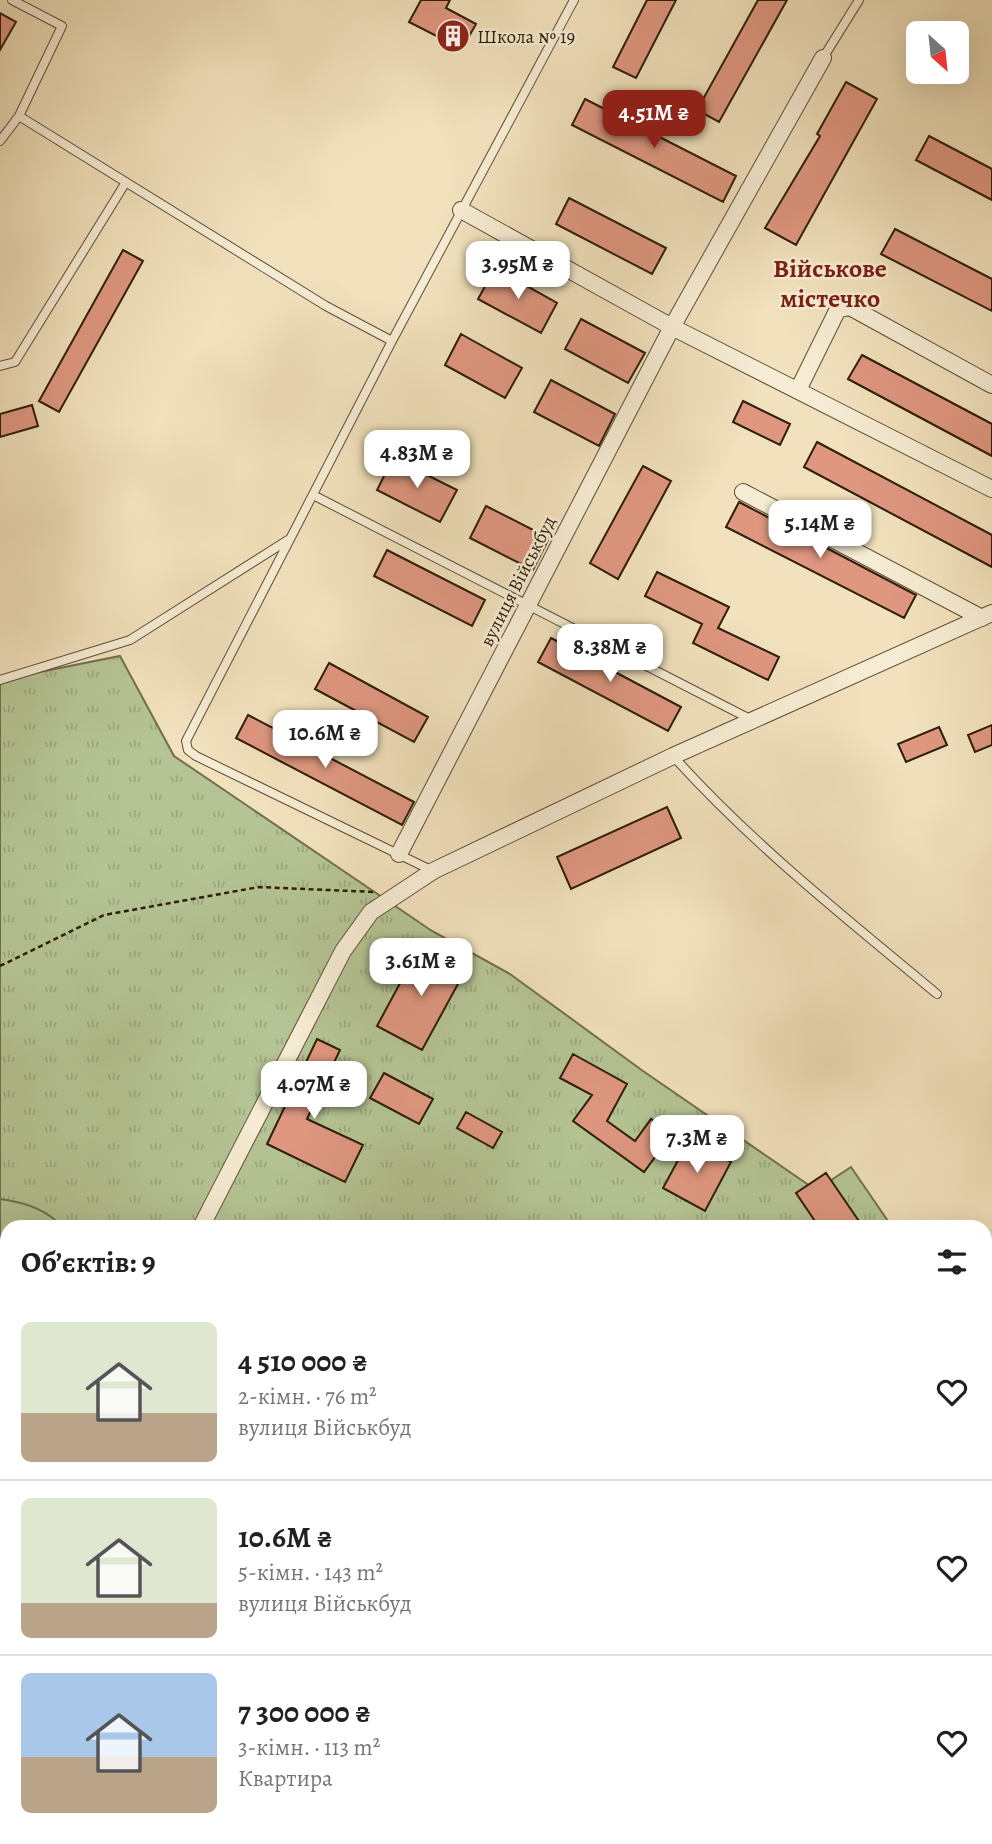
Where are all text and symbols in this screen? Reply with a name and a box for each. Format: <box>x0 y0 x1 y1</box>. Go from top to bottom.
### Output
building icon: Школа № 19 <box>434 17 472 55</box>
north arrow <box>906 21 970 84</box>
map controls <box>906 21 969 84</box>
place label: Школа № 19 <box>477 24 575 50</box>
pin: 4.51M ₴ <box>589 90 719 150</box>
text: 4.51M ₴ <box>619 97 689 128</box>
pin: 3.95M ₴ <box>453 242 583 301</box>
text: 3.95M ₴ <box>482 248 554 279</box>
district label: Військове містечко <box>773 251 887 316</box>
pin: 4.83M ₴ <box>352 430 482 490</box>
text: 4.83M ₴ <box>380 437 454 468</box>
pin: 5.14M ₴ <box>755 500 885 560</box>
text: 5.14M ₴ <box>785 507 855 538</box>
street label: вулиця Військбуд <box>474 512 562 651</box>
pin: 8.38M ₴ <box>545 624 675 684</box>
text: 8.38M ₴ <box>573 631 647 662</box>
pin: 10.6M ₴ <box>260 710 390 770</box>
text: 10.6M ₴ <box>289 717 361 748</box>
pin: 3.61M ₴ <box>356 939 486 998</box>
text: 3.61M ₴ <box>386 945 456 976</box>
pin: 4.07M ₴ <box>249 1062 379 1121</box>
text: 4.07M ₴ <box>277 1068 351 1099</box>
pin: 7.3M ₴ <box>640 1116 754 1175</box>
text: 7.3M ₴ <box>666 1122 728 1153</box>
text: Об’єктів: 9 <box>21 1242 156 1282</box>
icon: filters <box>933 1243 971 1281</box>
text: 4 510 000 ₴ <box>238 1341 368 1381</box>
icon: home <box>77 1350 161 1434</box>
icon: heart <box>933 1373 971 1411</box>
text: 2-кімн. · 76 m² <box>238 1381 377 1412</box>
text: вулиця Військбуд <box>238 1412 412 1443</box>
text: 10.6M ₴ <box>238 1517 333 1557</box>
icon: home <box>77 1526 161 1610</box>
icon: heart <box>933 1549 971 1587</box>
text: 5-кімн. · 143 m² <box>238 1557 383 1588</box>
text: вулиця Військбуд <box>238 1588 412 1619</box>
text: 7 300 000 ₴ <box>238 1692 371 1732</box>
icon: home <box>77 1701 161 1785</box>
icon: heart <box>933 1724 971 1762</box>
text: 3-кімн. · 113 m² <box>238 1732 380 1763</box>
text: Квартира <box>238 1763 333 1794</box>

